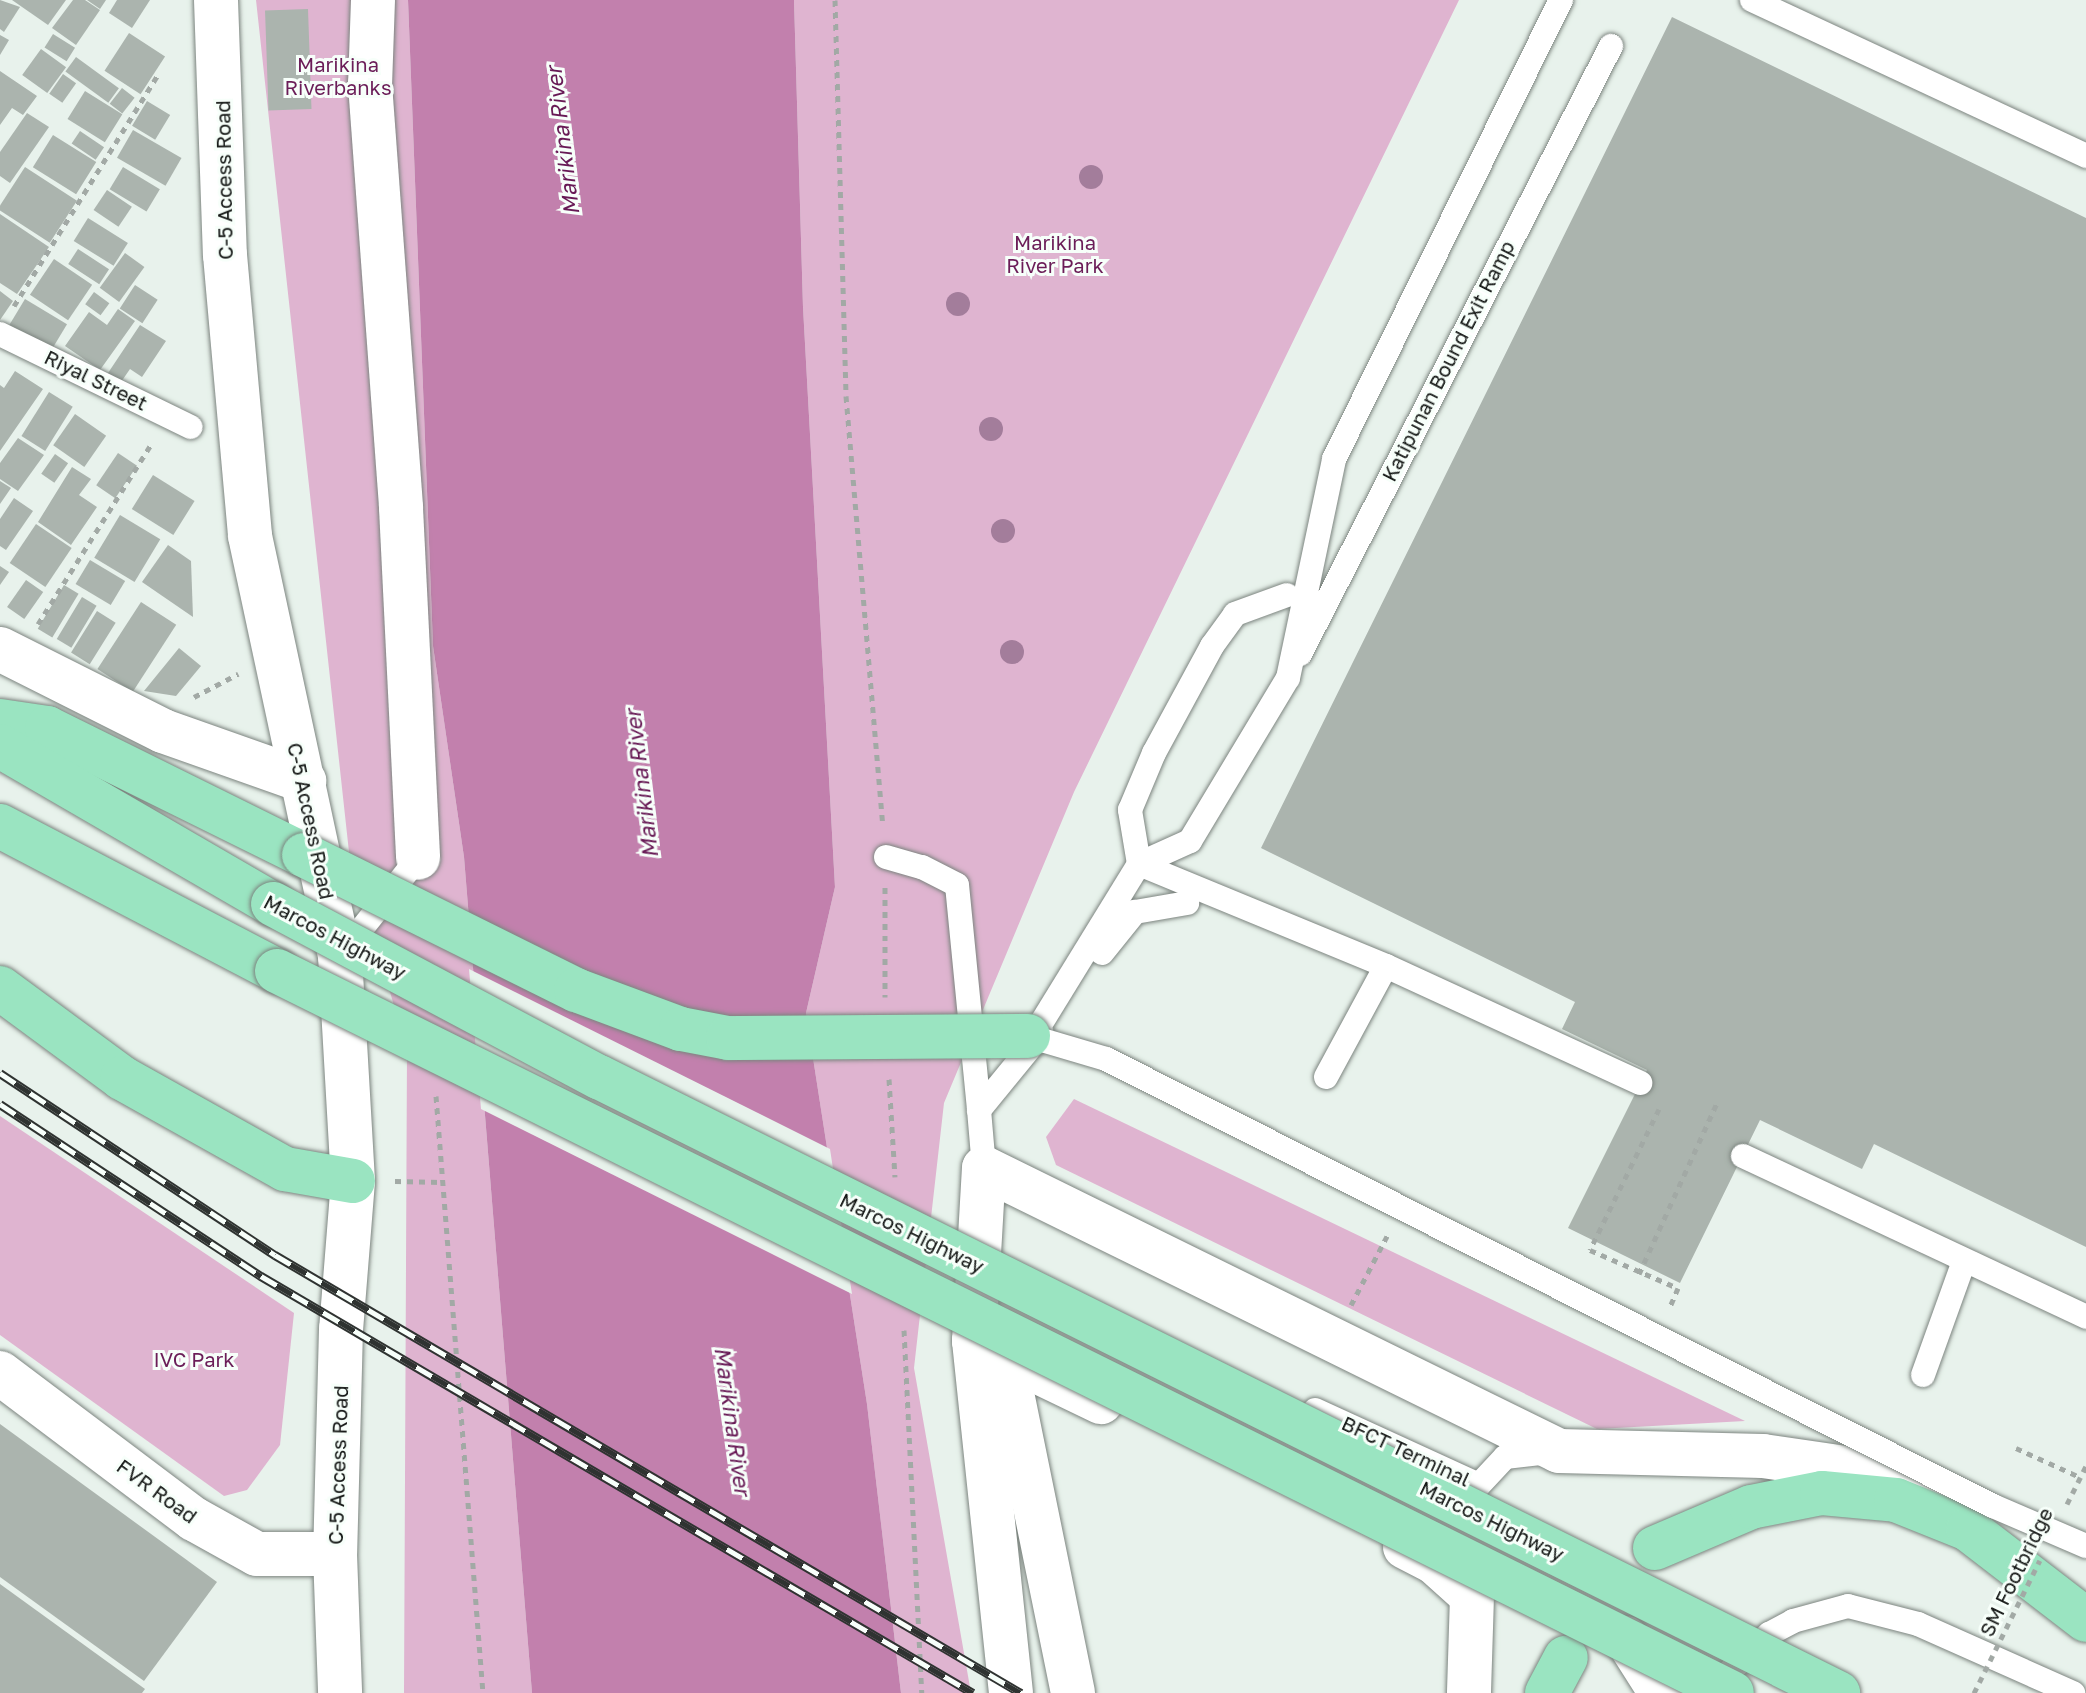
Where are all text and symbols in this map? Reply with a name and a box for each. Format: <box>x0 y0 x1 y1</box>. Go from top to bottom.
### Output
park label: Marikina Riverbanks <box>285 53 391 100</box>
water label: Marikina River <box>540 65 584 217</box>
street label: C-5 Access Road <box>211 100 237 260</box>
park label: Marikina River Park <box>1006 230 1104 277</box>
street label: Katipunan Bound Exit Ramp <box>1377 237 1519 485</box>
street label: Riyal Street <box>41 345 151 415</box>
water label: Marikina River <box>619 708 663 860</box>
street label: C-5 Access Road <box>283 740 339 902</box>
street label: Marcos Highway <box>260 889 410 985</box>
street label: Marcos Highway <box>836 1188 988 1278</box>
water label: Marikina River <box>710 1345 756 1497</box>
park label: IVC Park <box>153 1347 235 1371</box>
street label: C-5 Access Road <box>323 1385 353 1545</box>
street label: BFCT Terminal <box>1338 1411 1474 1491</box>
street label: FVR Road <box>112 1454 202 1528</box>
street label: Marcos Highway <box>1416 1476 1568 1566</box>
street label: SM Footbridge <box>1974 1504 2058 1640</box>

